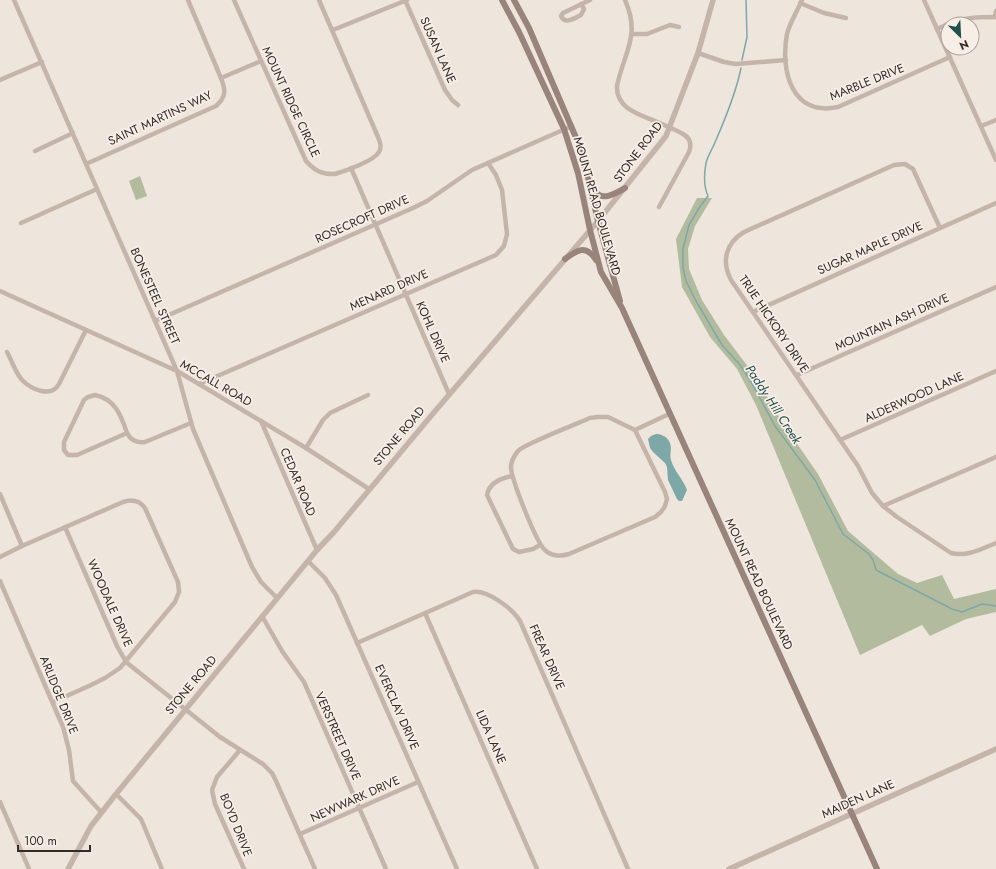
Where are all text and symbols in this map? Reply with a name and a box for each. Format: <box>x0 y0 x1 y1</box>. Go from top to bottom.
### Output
street label: SUSAN LANE <box>415 14 461 86</box>
north arrow <box>940 16 980 56</box>
text: N <box>957 36 971 54</box>
street label: MOUNT RIDGE CIRCLE <box>257 44 325 160</box>
street label: MARBLE DRIVE <box>827 59 907 105</box>
street label: SAINT MARTINS WAY <box>105 86 215 150</box>
street label: STONE ROAD <box>609 118 667 186</box>
street label: MOUNT READ BOULEVARD <box>569 135 625 277</box>
street label: ROSECROFT DRIVE <box>312 190 412 248</box>
street label: SUGAR MAPLE DRIVE <box>815 217 925 279</box>
street label: BONESTEEL STREET <box>126 245 185 348</box>
street label: MENARD DRIVE <box>347 265 431 315</box>
street label: TRUE HICKORY DRIVE <box>734 271 814 377</box>
street label: MOUNTAIN ASH DRIVE <box>832 289 952 355</box>
street label: KOHL DRIVE <box>411 298 455 366</box>
street label: MCCALL ROAD <box>177 355 255 411</box>
water label: Paddy Hill Creek <box>741 361 807 448</box>
street label: ALDERWOOD LANE <box>862 367 966 427</box>
street label: STONE ROAD <box>369 402 429 470</box>
street label: CEDAR ROAD <box>275 445 321 519</box>
street label: MOUNT READ BOULEVARD <box>721 515 797 653</box>
street label: WOODALE DRIVE <box>83 556 137 650</box>
street label: FREAR DRIVE <box>525 621 569 693</box>
street label: STONE ROAD <box>161 651 221 719</box>
street label: ARLIDGE DRIVE <box>35 653 83 737</box>
street label: EVERCLAY DRIVE <box>370 662 424 752</box>
street label: VERSTREET DRIVE <box>310 689 366 783</box>
street label: LIDA LANE <box>471 707 511 767</box>
street label: NEWWARK DRIVE <box>307 771 403 827</box>
street label: MAIDEN LANE <box>819 775 897 823</box>
street label: BOYD DRIVE <box>215 791 257 859</box>
scale bar <box>18 827 90 853</box>
text: 100 m <box>24 832 57 850</box>

